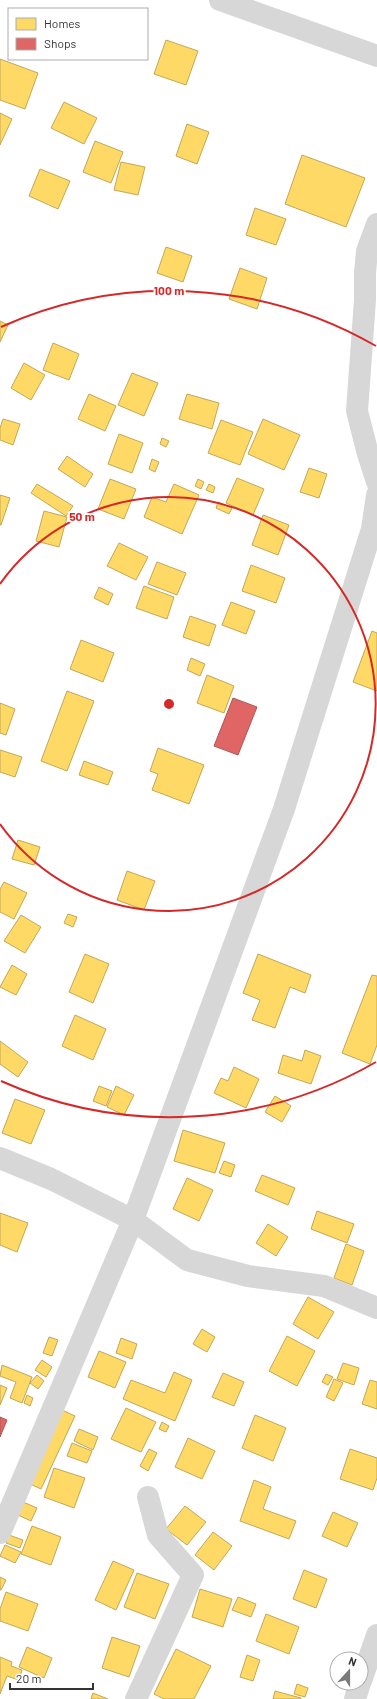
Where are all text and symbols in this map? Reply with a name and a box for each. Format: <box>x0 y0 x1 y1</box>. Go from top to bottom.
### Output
legend <box>8 8 148 60</box>
text: Homes <box>44 16 81 30</box>
text: Shops <box>44 36 77 50</box>
text: 100 m <box>154 283 184 297</box>
text: 50 m <box>69 509 95 523</box>
centre of rings <box>162 697 176 711</box>
north arrow <box>329 1651 369 1691</box>
text: N <box>347 1654 359 1669</box>
scale bar <box>10 1665 93 1691</box>
text: 20 m <box>16 1671 42 1685</box>

